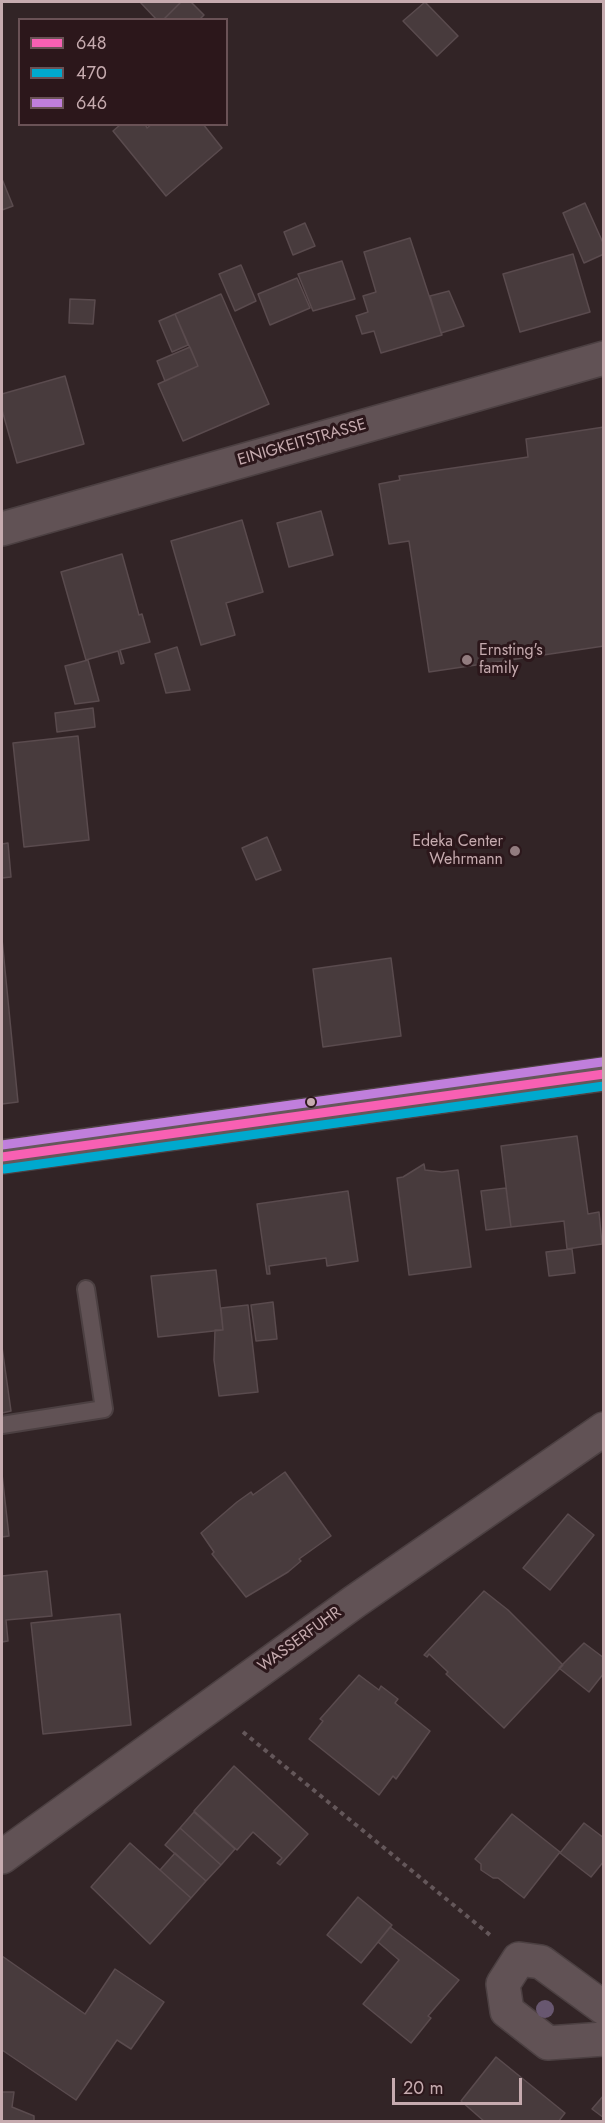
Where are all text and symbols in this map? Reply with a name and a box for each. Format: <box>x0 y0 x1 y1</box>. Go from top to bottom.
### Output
legend <box>18 18 228 126</box>
text: 648 <box>76 30 107 56</box>
text: 470 <box>76 60 107 86</box>
text: 646 <box>76 90 107 116</box>
street label: EINIGKEITSTRASSE <box>236 415 368 471</box>
place label: Ernsting's family <box>479 641 543 679</box>
marker: Ernsting's family <box>460 653 474 667</box>
place label: Edeka Center Wehrmann <box>412 832 503 870</box>
marker: Edeka Center Wehrmann <box>508 844 522 858</box>
unlabelled marker <box>305 1096 317 1108</box>
street label: WASSERFUHR <box>255 1603 345 1677</box>
scale bar <box>395 2066 526 2104</box>
text: 20 m <box>403 2075 443 2101</box>

